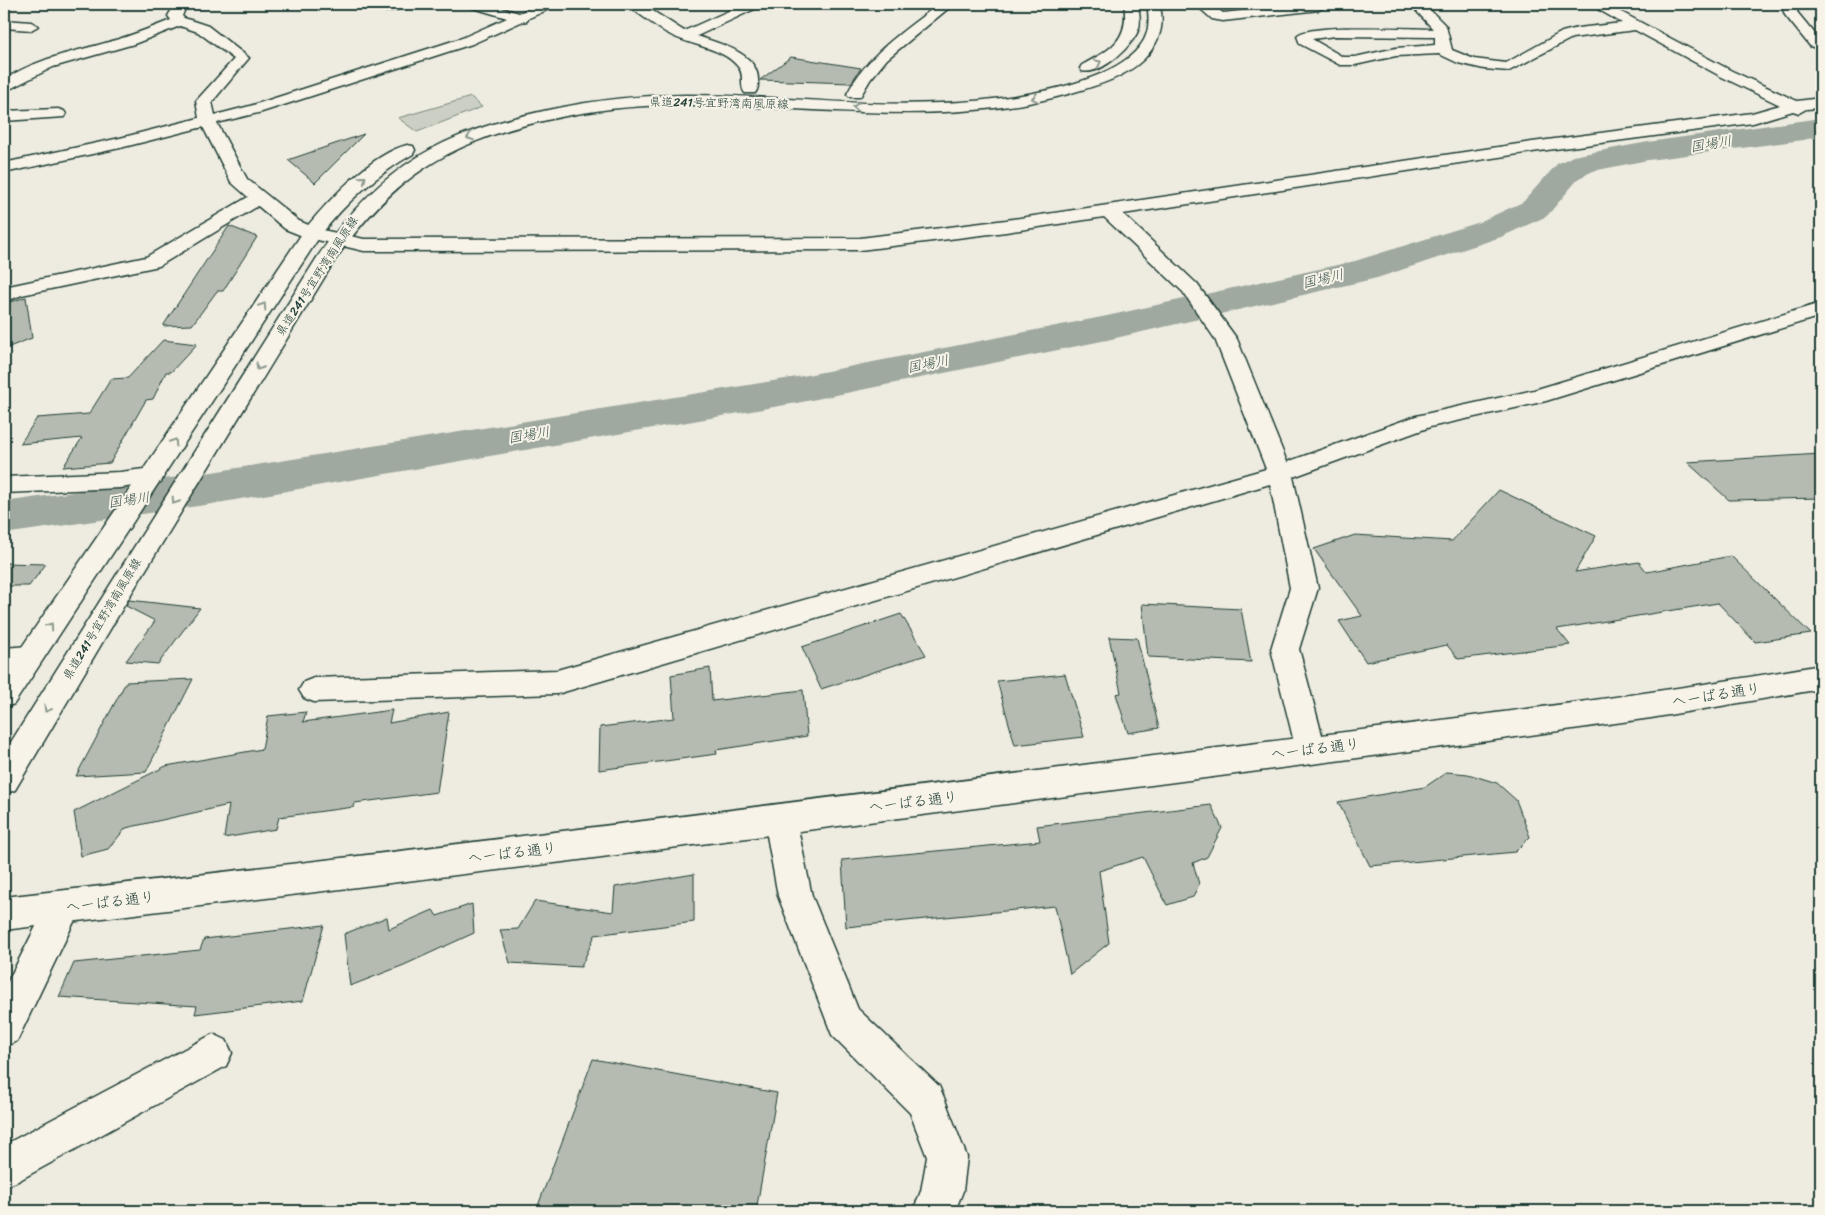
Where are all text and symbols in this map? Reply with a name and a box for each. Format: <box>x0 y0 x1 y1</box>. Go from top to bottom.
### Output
one-way arrow <box>1092 59 1101 69</box>
street label: 県道241号宜野湾南風原線 <box>649 91 789 115</box>
one-way arrow <box>1031 92 1040 102</box>
one-way arrow <box>852 102 860 112</box>
water label: 国場川 <box>1688 128 1734 160</box>
one-way arrow <box>467 131 475 141</box>
one-way arrow <box>358 176 367 185</box>
street label: 県道241号宜野湾南風原線 <box>270 211 364 341</box>
water label: 国場川 <box>1300 262 1346 296</box>
one-way arrow <box>257 302 266 312</box>
water label: 国場川 <box>905 348 951 380</box>
one-way arrow <box>256 361 265 371</box>
water label: 国場川 <box>506 419 552 451</box>
one-way arrow <box>168 439 178 448</box>
water label: 国場川 <box>106 485 152 515</box>
one-way arrow <box>172 495 182 504</box>
street label: 県道241号宜野湾南風原線 <box>57 554 147 684</box>
one-way arrow <box>44 622 53 632</box>
street label: へーばる通り <box>1670 675 1762 715</box>
one-way arrow <box>44 704 54 713</box>
street label: へーばる通り <box>1269 731 1361 767</box>
street label: へーばる通り <box>867 784 959 820</box>
street label: へーばる通り <box>466 835 558 871</box>
street label: へーばる通り <box>64 884 156 920</box>

